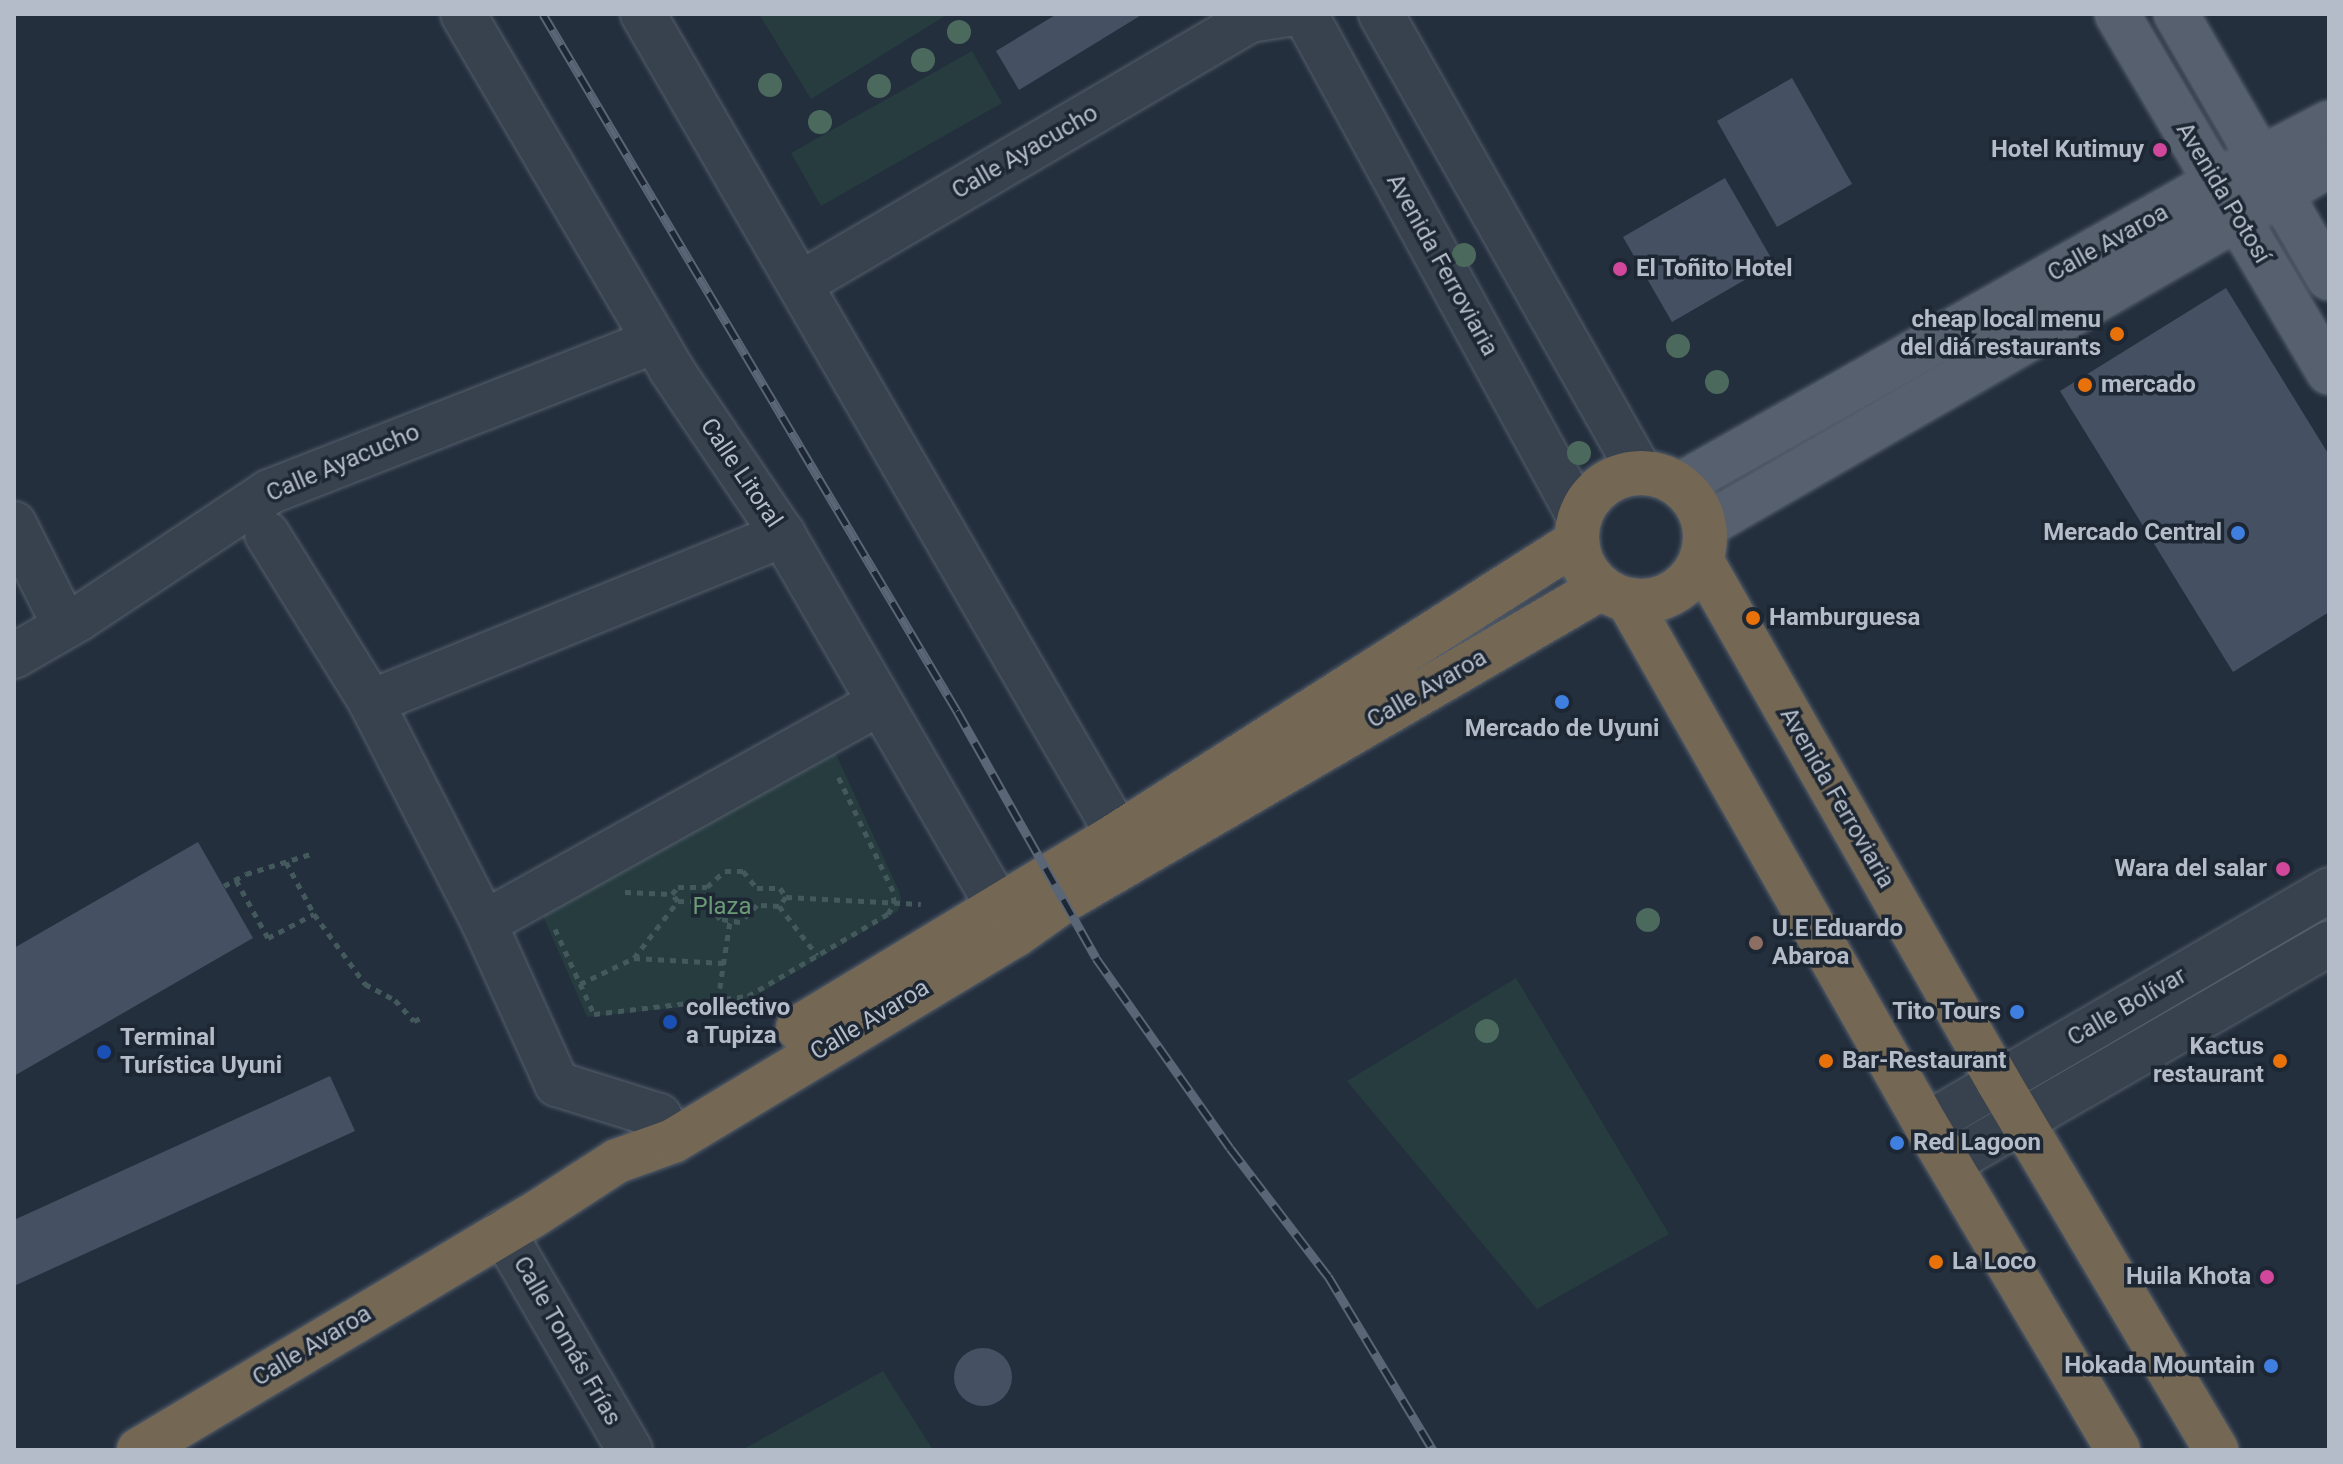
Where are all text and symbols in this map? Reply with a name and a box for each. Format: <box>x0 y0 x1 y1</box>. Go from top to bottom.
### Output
street label: Calle Ayacucho <box>947 99 1103 205</box>
street label: Avenida Potosí <box>2170 117 2276 269</box>
place label: Hotel Kutimuy <box>1991 136 2144 164</box>
marker: Hotel Kutimuy <box>2151 141 2169 159</box>
street label: Avenida Ferroviaria <box>1380 169 1504 361</box>
street label: Calle Avaroa <box>2043 198 2173 288</box>
place label: El Toñito Hotel <box>1636 255 1793 283</box>
marker: El Toñito Hotel <box>1611 260 1629 278</box>
place label: cheap local menu del diá restaurants <box>1900 306 2101 362</box>
marker: cheap local menu del diá restaurants <box>2108 325 2126 343</box>
place label: mercado <box>2101 371 2196 399</box>
marker: mercado <box>2076 376 2094 394</box>
street label: Calle Litoral <box>694 413 788 533</box>
street label: Calle Ayacucho <box>262 418 424 508</box>
place label: Mercado Central <box>2043 519 2222 547</box>
marker: Mercado Central <box>2229 524 2247 542</box>
place label: Hamburguesa <box>1769 604 1920 632</box>
marker: Hamburguesa <box>1744 609 1762 627</box>
street label: Calle Avaroa <box>1362 643 1492 735</box>
marker: Mercado de Uyuni <box>1553 693 1571 711</box>
street label: Avenida Ferroviaria <box>1774 703 1900 893</box>
place label: Mercado de Uyuni <box>1465 715 1659 743</box>
place label: Wara del salar <box>2114 855 2267 883</box>
marker: Wara del salar <box>2274 860 2292 878</box>
park label: Plaza <box>693 893 751 921</box>
place label: U.E Eduardo Abaroa <box>1772 915 1903 971</box>
marker: U.E Eduardo Abaroa <box>1747 934 1765 952</box>
street label: Calle Bolívar <box>2063 962 2191 1052</box>
street label: Calle Avaroa <box>805 973 935 1067</box>
place label: collectivo a Tupiza <box>686 994 790 1050</box>
place label: Tito Tours <box>1892 998 2001 1026</box>
marker: Tito Tours <box>2008 1003 2026 1021</box>
marker: collectivo a Tupiza <box>661 1013 679 1031</box>
place label: Terminal Turística Uyuni <box>120 1024 282 1080</box>
place label: Kactus restaurant <box>2153 1033 2264 1089</box>
marker: Terminal Turística Uyuni <box>95 1043 113 1061</box>
place label: Bar-Restaurant <box>1842 1047 2006 1075</box>
marker: Bar-Restaurant <box>1817 1052 1835 1070</box>
marker: Kactus restaurant <box>2271 1052 2289 1070</box>
place label: Red Lagoon <box>1913 1129 2041 1157</box>
marker: Red Lagoon <box>1888 1134 1906 1152</box>
place label: La Loco <box>1952 1248 2036 1276</box>
street label: Calle Tomás Frías <box>507 1251 627 1431</box>
marker: La Loco <box>1927 1253 1945 1271</box>
place label: Huila Khota <box>2126 1263 2251 1291</box>
marker: Huila Khota <box>2258 1268 2276 1286</box>
street label: Calle Avaroa <box>247 1299 377 1393</box>
place label: Hokada Mountain <box>2064 1352 2255 1380</box>
marker: Hokada Mountain <box>2262 1357 2280 1375</box>

